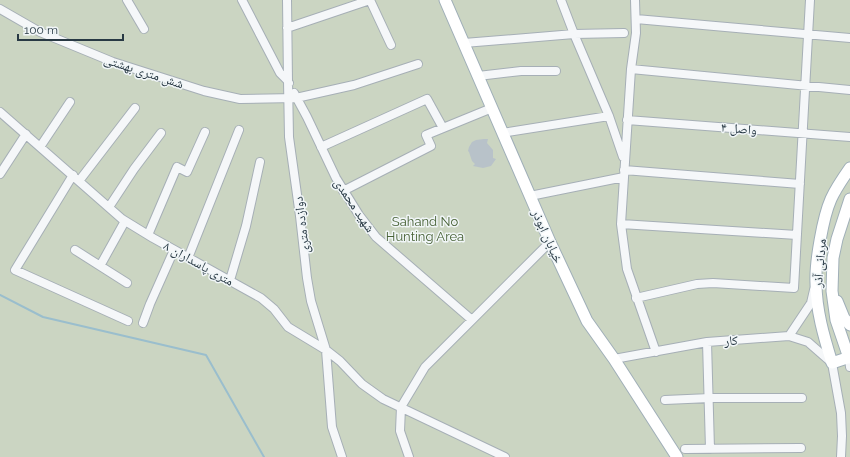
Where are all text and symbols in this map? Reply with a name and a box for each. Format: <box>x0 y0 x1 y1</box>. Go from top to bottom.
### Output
scale bar <box>18 16 123 42</box>
text: 100 m <box>24 23 58 37</box>
street label: شش متری بهشتی <box>102 52 186 92</box>
street label: واصل ۴ <box>720 119 758 139</box>
street label: شهید محمدی <box>330 175 378 236</box>
street label: دوازده متری <box>291 195 313 254</box>
street label: خیابان ابوذر <box>528 206 566 266</box>
park label: Sahand No Hunting Area <box>386 214 464 244</box>
street label: ۸ متری پاسداران <box>161 238 236 290</box>
street label: مردانی آذر <box>810 238 830 289</box>
street label: کار <box>723 332 739 350</box>

